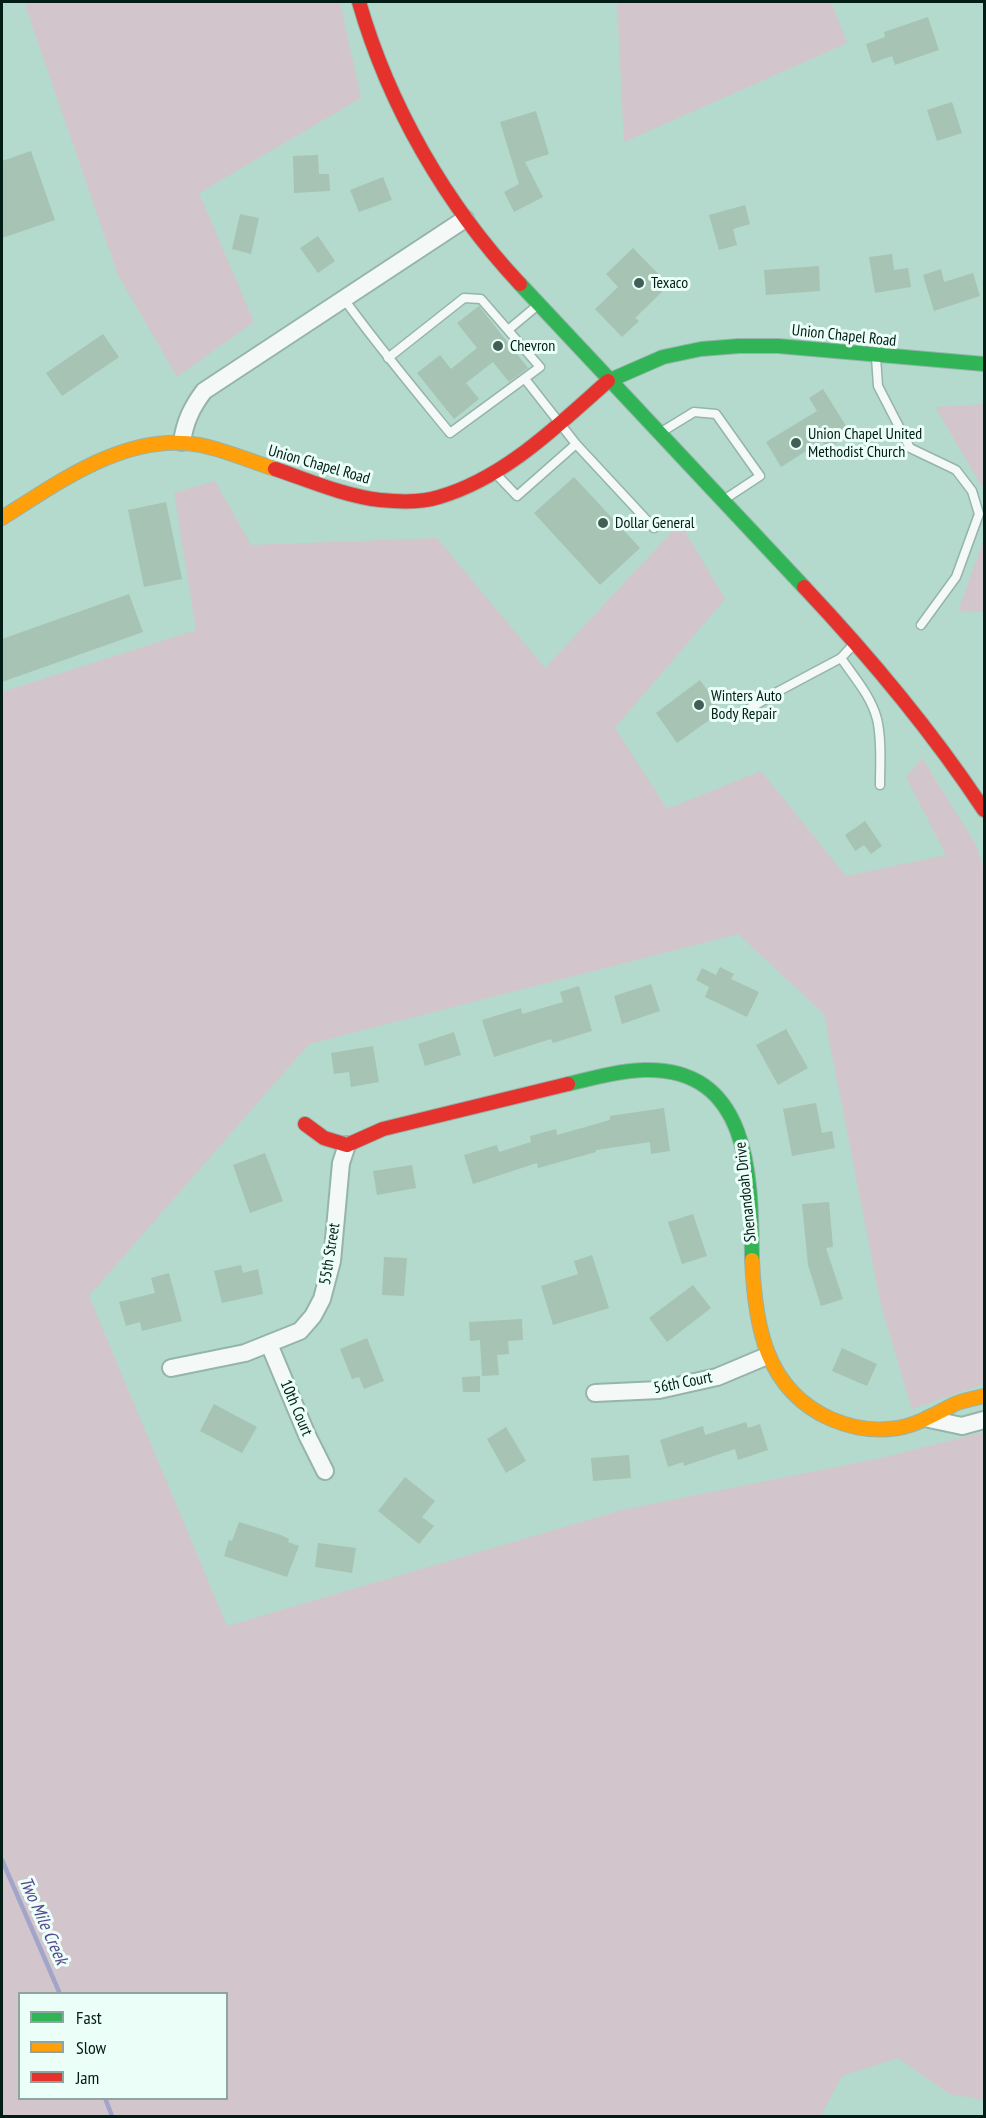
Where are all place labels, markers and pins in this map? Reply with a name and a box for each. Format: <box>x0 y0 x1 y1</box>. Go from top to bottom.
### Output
place label: Texaco <box>651 273 688 293</box>
marker: Texaco <box>632 276 646 290</box>
place label: Chevron <box>510 336 555 356</box>
marker: Chevron <box>491 339 505 353</box>
place label: Union Chapel United Methodist Church <box>808 424 922 462</box>
marker: Union Chapel United Methodist Church <box>789 436 803 450</box>
place label: Dollar General <box>615 513 695 533</box>
marker: Dollar General <box>596 516 610 530</box>
place label: Winters Auto Body Repair <box>711 686 782 724</box>
marker: Winters Auto Body Repair <box>692 698 706 712</box>

